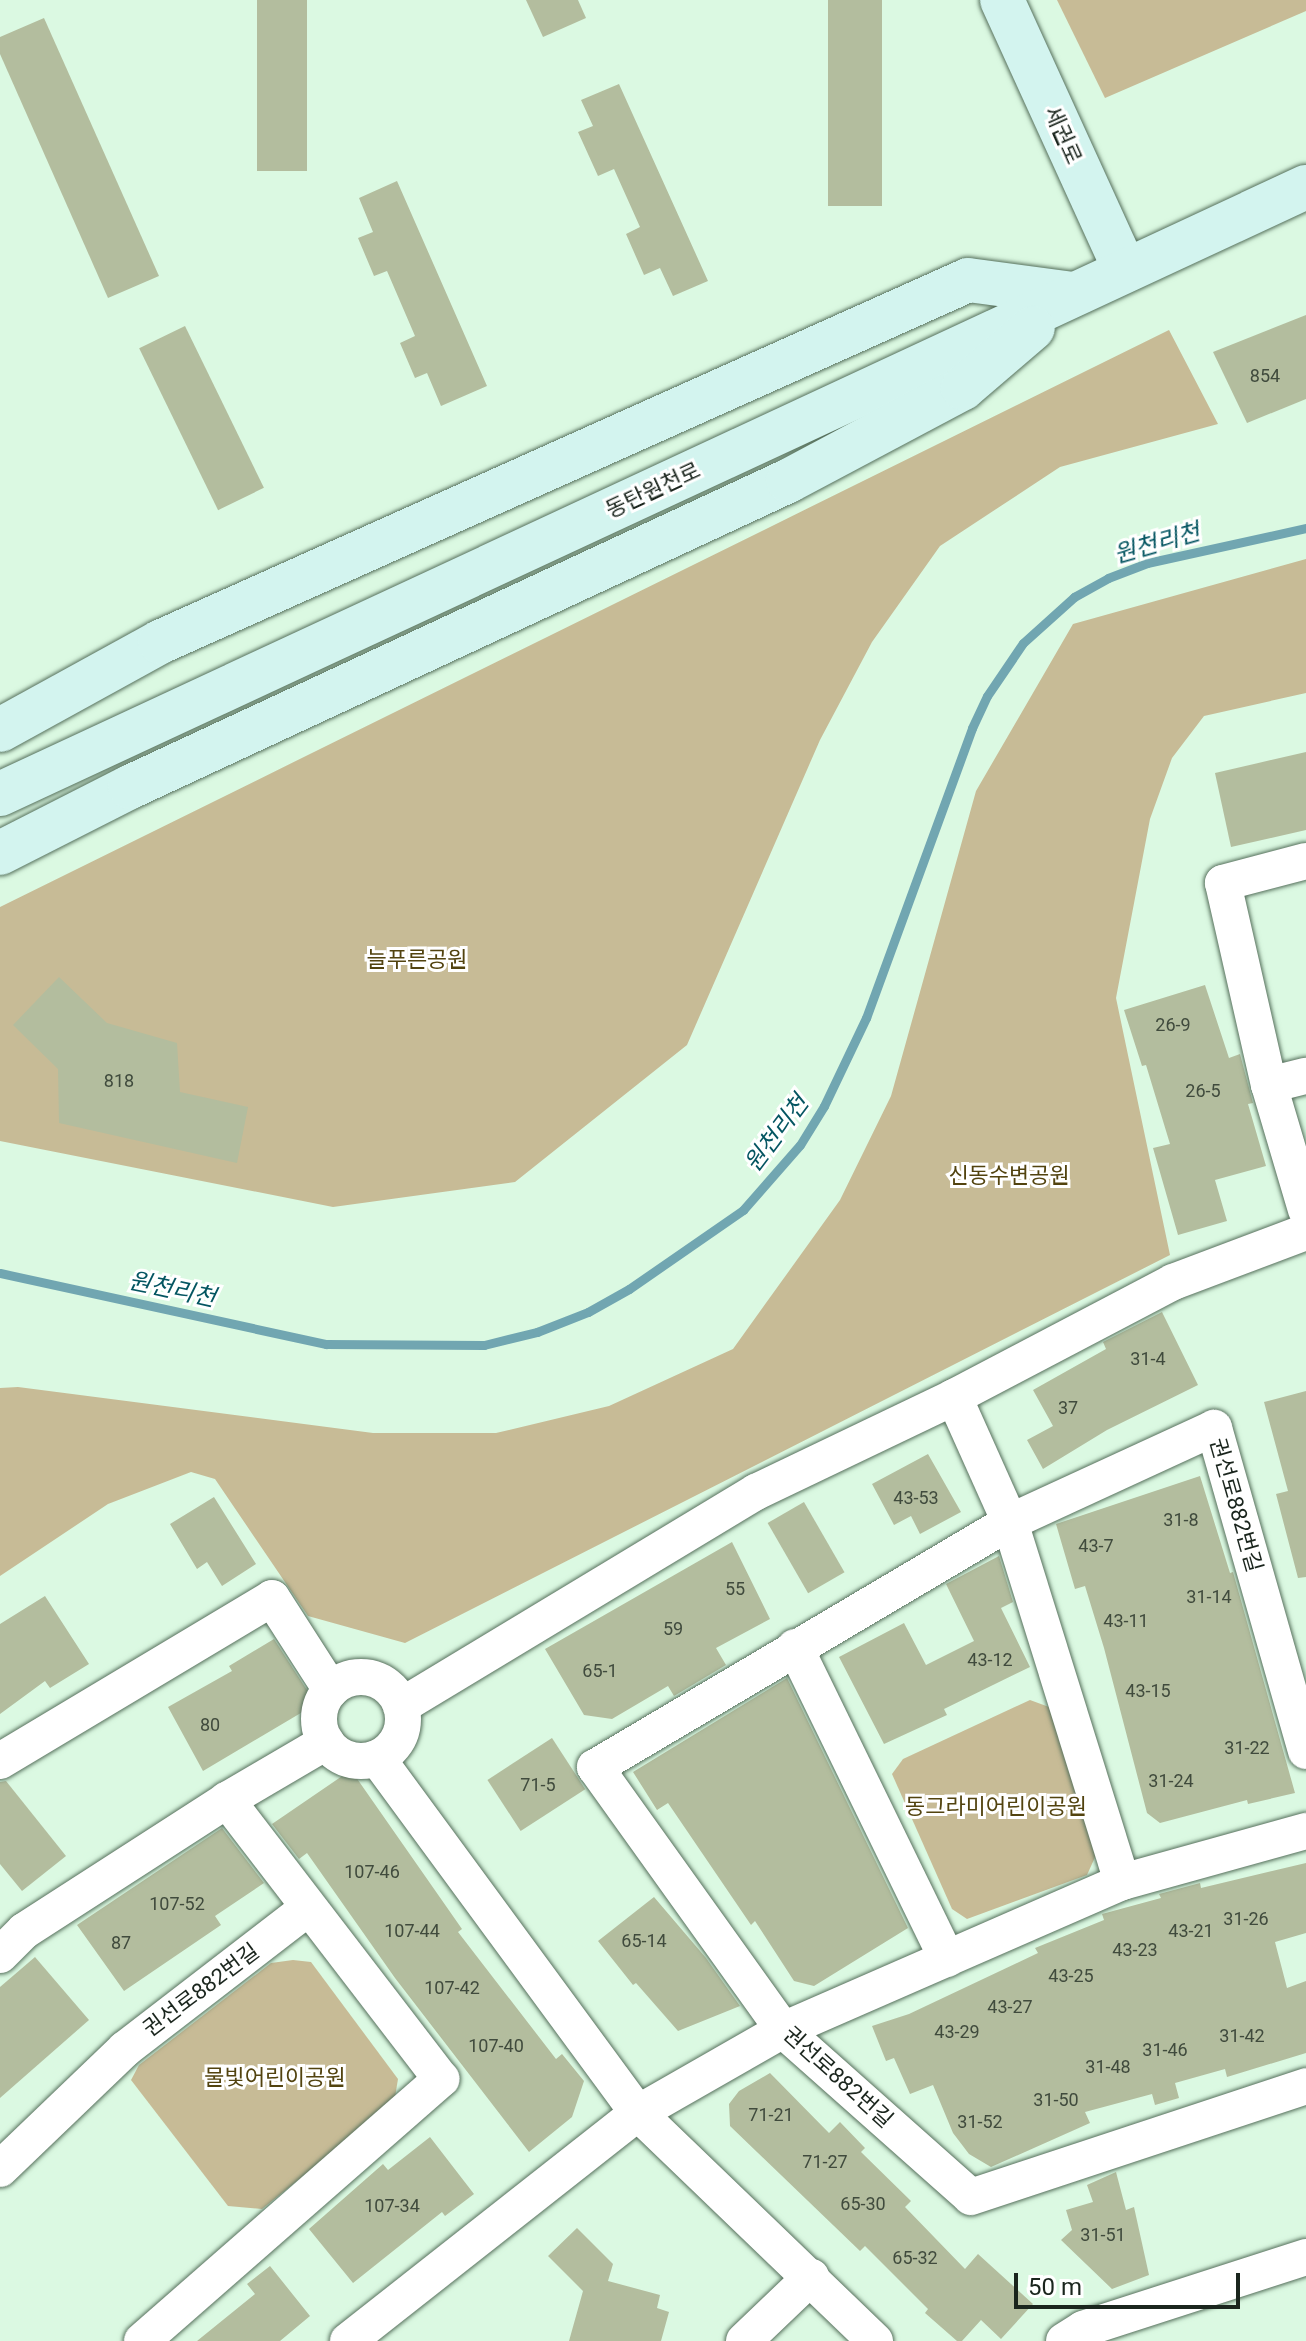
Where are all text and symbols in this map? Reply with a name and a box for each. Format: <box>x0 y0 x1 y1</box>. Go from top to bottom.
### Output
street label: 세권로 <box>1039 102 1087 168</box>
house number: 854 <box>1250 365 1280 387</box>
street label: 동탄원천로 <box>602 457 704 523</box>
water label: 원천리천 <box>1111 518 1203 570</box>
park label: 늘푸른공원 <box>366 947 468 973</box>
house number: 26-9 <box>1155 1014 1191 1036</box>
house number: 818 <box>104 1070 134 1092</box>
house number: 26-5 <box>1185 1080 1221 1102</box>
water label: 원천리천 <box>739 1090 815 1178</box>
park label: 신동수변공원 <box>948 1163 1070 1189</box>
water label: 원천리천 <box>126 1267 218 1313</box>
house number: 31-4 <box>1130 1348 1166 1370</box>
house number: 37 <box>1058 1397 1078 1419</box>
street label: 권선로882번길 <box>1204 1435 1268 1575</box>
house number: 43-53 <box>893 1487 939 1509</box>
house number: 31-8 <box>1163 1509 1199 1531</box>
house number: 43-7 <box>1078 1535 1114 1557</box>
house number: 55 <box>725 1578 745 1600</box>
house number: 31-14 <box>1186 1586 1232 1608</box>
house number: 43-11 <box>1103 1610 1149 1632</box>
house number: 59 <box>663 1618 683 1640</box>
house number: 43-12 <box>967 1649 1013 1671</box>
house number: 65-1 <box>582 1660 618 1682</box>
house number: 43-15 <box>1125 1680 1171 1702</box>
house number: 80 <box>200 1714 220 1736</box>
house number: 31-22 <box>1224 1737 1270 1759</box>
house number: 31-24 <box>1148 1770 1194 1792</box>
house number: 71-5 <box>520 1774 556 1796</box>
park label: 동그라미어린이공원 <box>905 1794 1087 1820</box>
house number: 107-46 <box>344 1861 400 1883</box>
house number: 107-52 <box>149 1893 205 1915</box>
house number: 31-26 <box>1223 1908 1269 1930</box>
house number: 107-44 <box>384 1920 440 1942</box>
house number: 43-21 <box>1168 1920 1214 1942</box>
house number: 65-14 <box>621 1930 667 1952</box>
house number: 87 <box>111 1932 131 1954</box>
street label: 권선로882번길 <box>138 1938 264 2042</box>
house number: 43-23 <box>1112 1939 1158 1961</box>
house number: 43-25 <box>1048 1965 1094 1987</box>
house number: 107-42 <box>424 1977 480 1999</box>
house number: 43-27 <box>987 1996 1033 2018</box>
street label: 권선로882번길 <box>778 2021 898 2133</box>
house number: 43-29 <box>934 2021 980 2043</box>
house number: 31-42 <box>1219 2025 1265 2047</box>
house number: 107-40 <box>468 2035 524 2057</box>
house number: 31-46 <box>1142 2039 1188 2061</box>
house number: 31-48 <box>1085 2056 1131 2078</box>
park label: 물빛어린이공원 <box>204 2065 346 2091</box>
house number: 31-50 <box>1033 2089 1079 2111</box>
house number: 71-21 <box>748 2104 794 2126</box>
house number: 31-52 <box>957 2111 1003 2133</box>
house number: 71-27 <box>802 2151 848 2173</box>
house number: 65-30 <box>840 2193 886 2215</box>
house number: 107-34 <box>364 2195 420 2217</box>
house number: 31-51 <box>1080 2224 1126 2246</box>
house number: 65-32 <box>892 2247 938 2269</box>
scale bar <box>1018 2257 1244 2307</box>
text: 50 m <box>1028 2273 1082 2301</box>

